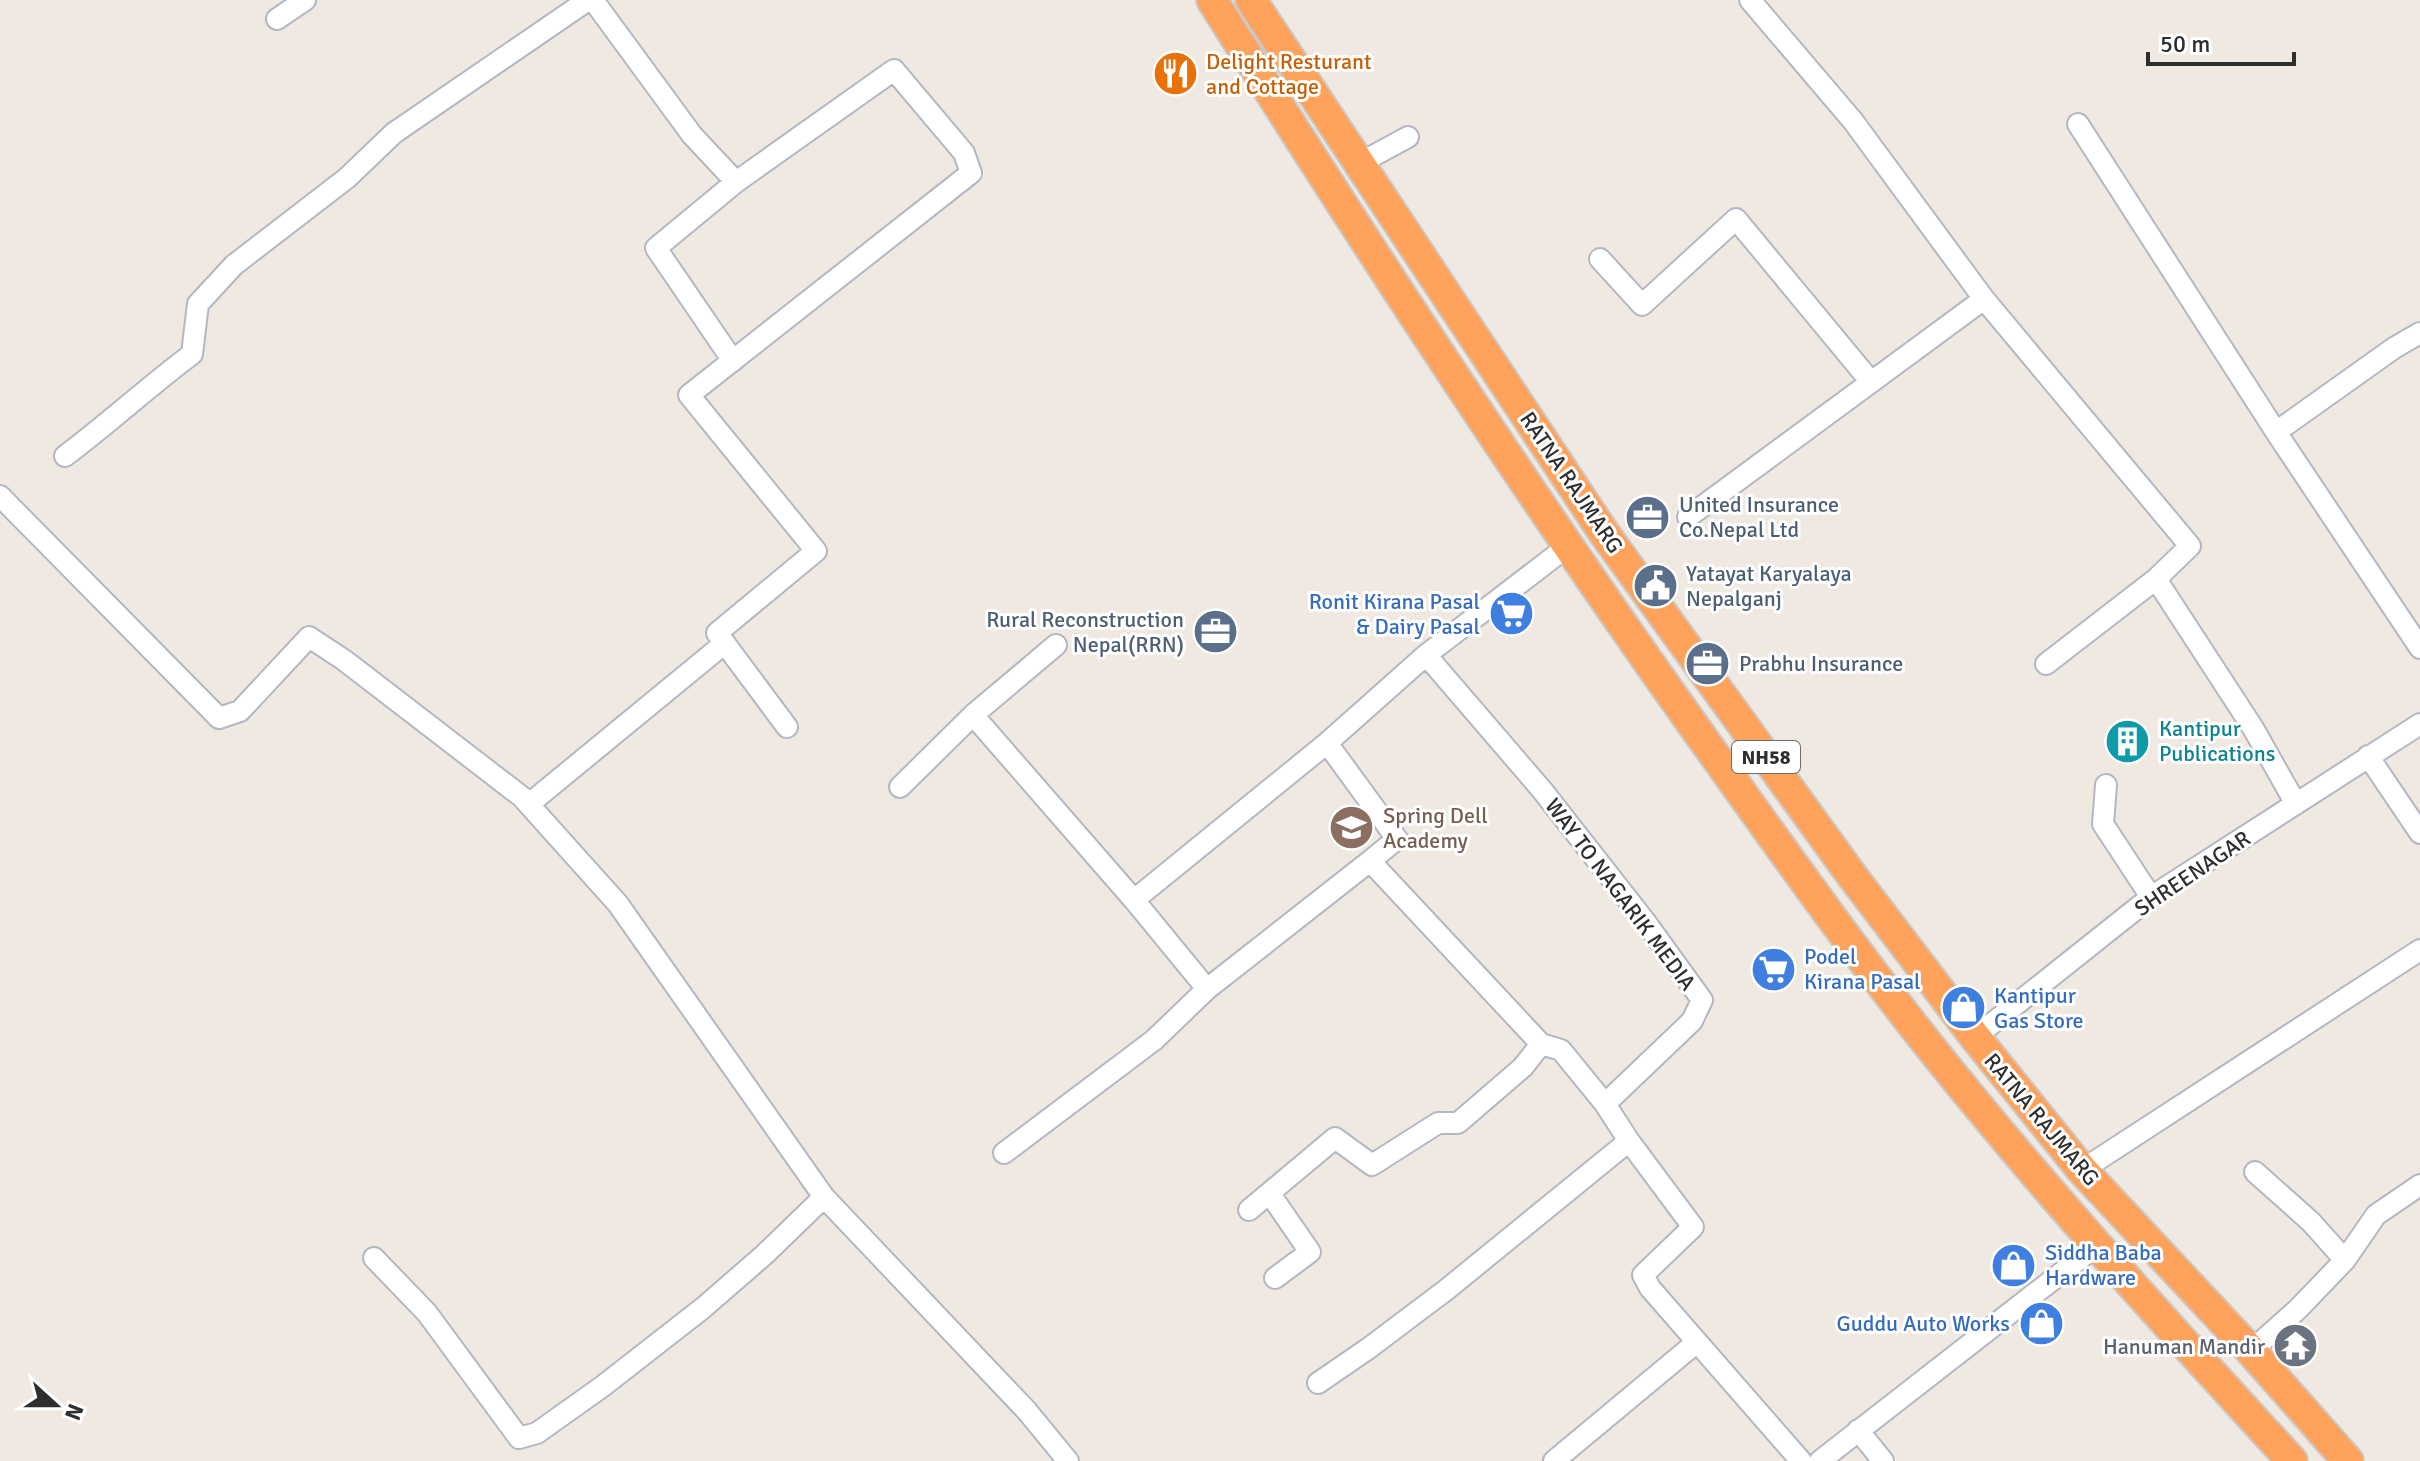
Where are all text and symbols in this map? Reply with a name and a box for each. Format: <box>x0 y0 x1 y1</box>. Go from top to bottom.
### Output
scale bar <box>2148 16 2294 66</box>
text: 50 m <box>2160 29 2210 59</box>
place label: Delight Resturant and Cottage <box>1206 48 1372 100</box>
restaurant icon: Delight Resturant and Cottage <box>1151 50 1199 98</box>
street label: RATNA RAJMARG <box>1514 407 1629 558</box>
place label: United Insurance Co.Nepal Ltd <box>1679 491 1839 543</box>
office icon: United Insurance Co.Nepal Ltd <box>1624 493 1672 541</box>
place label: Yatayat Karyalaya Nepalganj <box>1686 560 1852 612</box>
public building icon: Yatayat Karyalaya Nepalganj <box>1631 562 1679 610</box>
place label: Ronit Kirana Pasal & Dairy Pasal <box>1309 588 1480 640</box>
supermarket icon: Ronit Kirana Pasal & Dairy Pasal <box>1487 590 1535 638</box>
place label: Rural Reconstruction Nepal(RRN) <box>986 606 1184 658</box>
office icon: Rural Reconstruction Nepal(RRN) <box>1191 608 1239 656</box>
office icon: Prabhu Insurance <box>1684 639 1732 687</box>
place label: Prabhu Insurance <box>1739 650 1903 677</box>
place label: Kantipur Publications <box>2159 715 2275 767</box>
building icon: Kantipur Publications <box>2104 717 2152 765</box>
road number: NH58 <box>1732 741 1800 773</box>
street label: WAY TO NAGARIK MEDIA <box>1540 793 1702 996</box>
place label: Spring Dell Academy <box>1383 802 1488 854</box>
school or university icon: Spring Dell Academy <box>1328 804 1376 852</box>
street label: SHREENAGAR <box>2129 825 2255 922</box>
place label: Podel Kirana Pasal <box>1804 943 1921 995</box>
supermarket icon: Podel Kirana Pasal <box>1749 945 1797 993</box>
place label: Kantipur Gas Store <box>1994 982 2084 1034</box>
shop icon: Kantipur Gas Store <box>1939 984 1987 1032</box>
street label: RATNA RAJMARG <box>1978 1048 2105 1191</box>
place label: Siddha Baba Hardware <box>2045 1239 2162 1291</box>
shop icon: Siddha Baba Hardware <box>1990 1241 2038 1289</box>
shop icon: Guddu Auto Works <box>2017 1299 2065 1347</box>
place label: Guddu Auto Works <box>1837 1310 2010 1337</box>
temple icon: Hanuman Mandir <box>2272 1322 2320 1370</box>
place label: Hanuman Mandir <box>2103 1333 2265 1360</box>
north arrow <box>16 1365 96 1445</box>
text: N <box>59 1400 90 1424</box>

